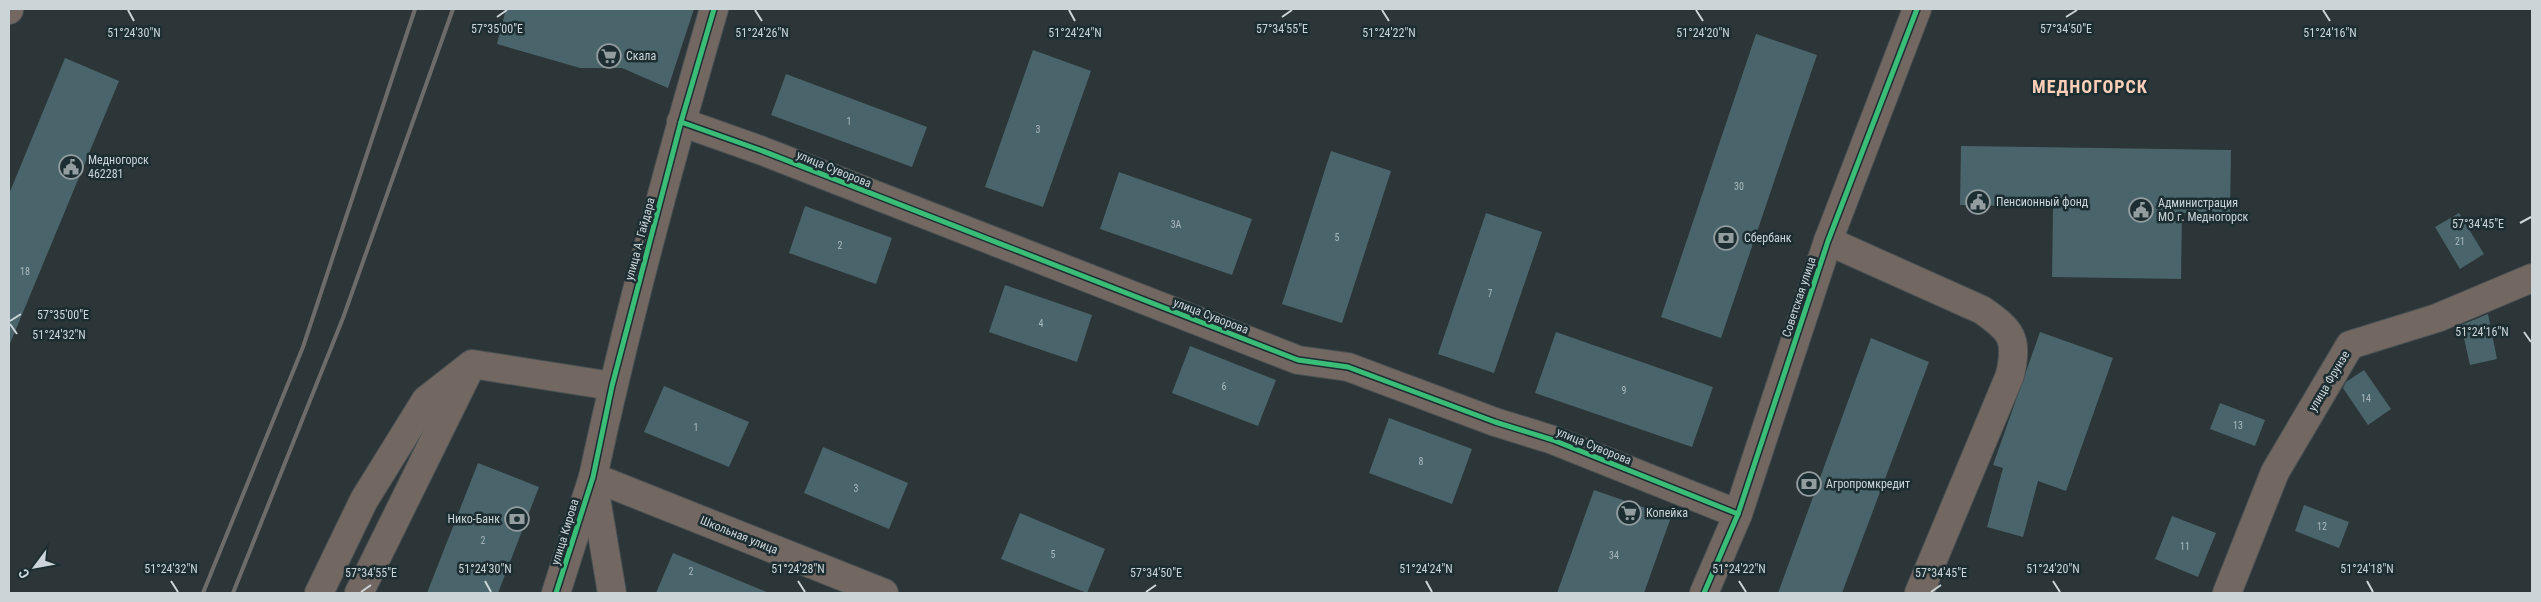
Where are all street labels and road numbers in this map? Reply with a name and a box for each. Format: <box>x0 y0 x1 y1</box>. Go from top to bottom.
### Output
street label: улица Суворова <box>795 148 874 190</box>
street label: улица А. Гайдара <box>622 196 658 282</box>
street label: Советская улица <box>1779 255 1819 339</box>
street label: улица Суворова <box>1171 295 1251 337</box>
street label: улица Фрунзе <box>2306 348 2353 414</box>
street label: улица Суворова <box>1555 425 1634 467</box>
street label: улица Кирова <box>548 497 582 567</box>
street label: Школьная улица <box>698 513 780 557</box>

